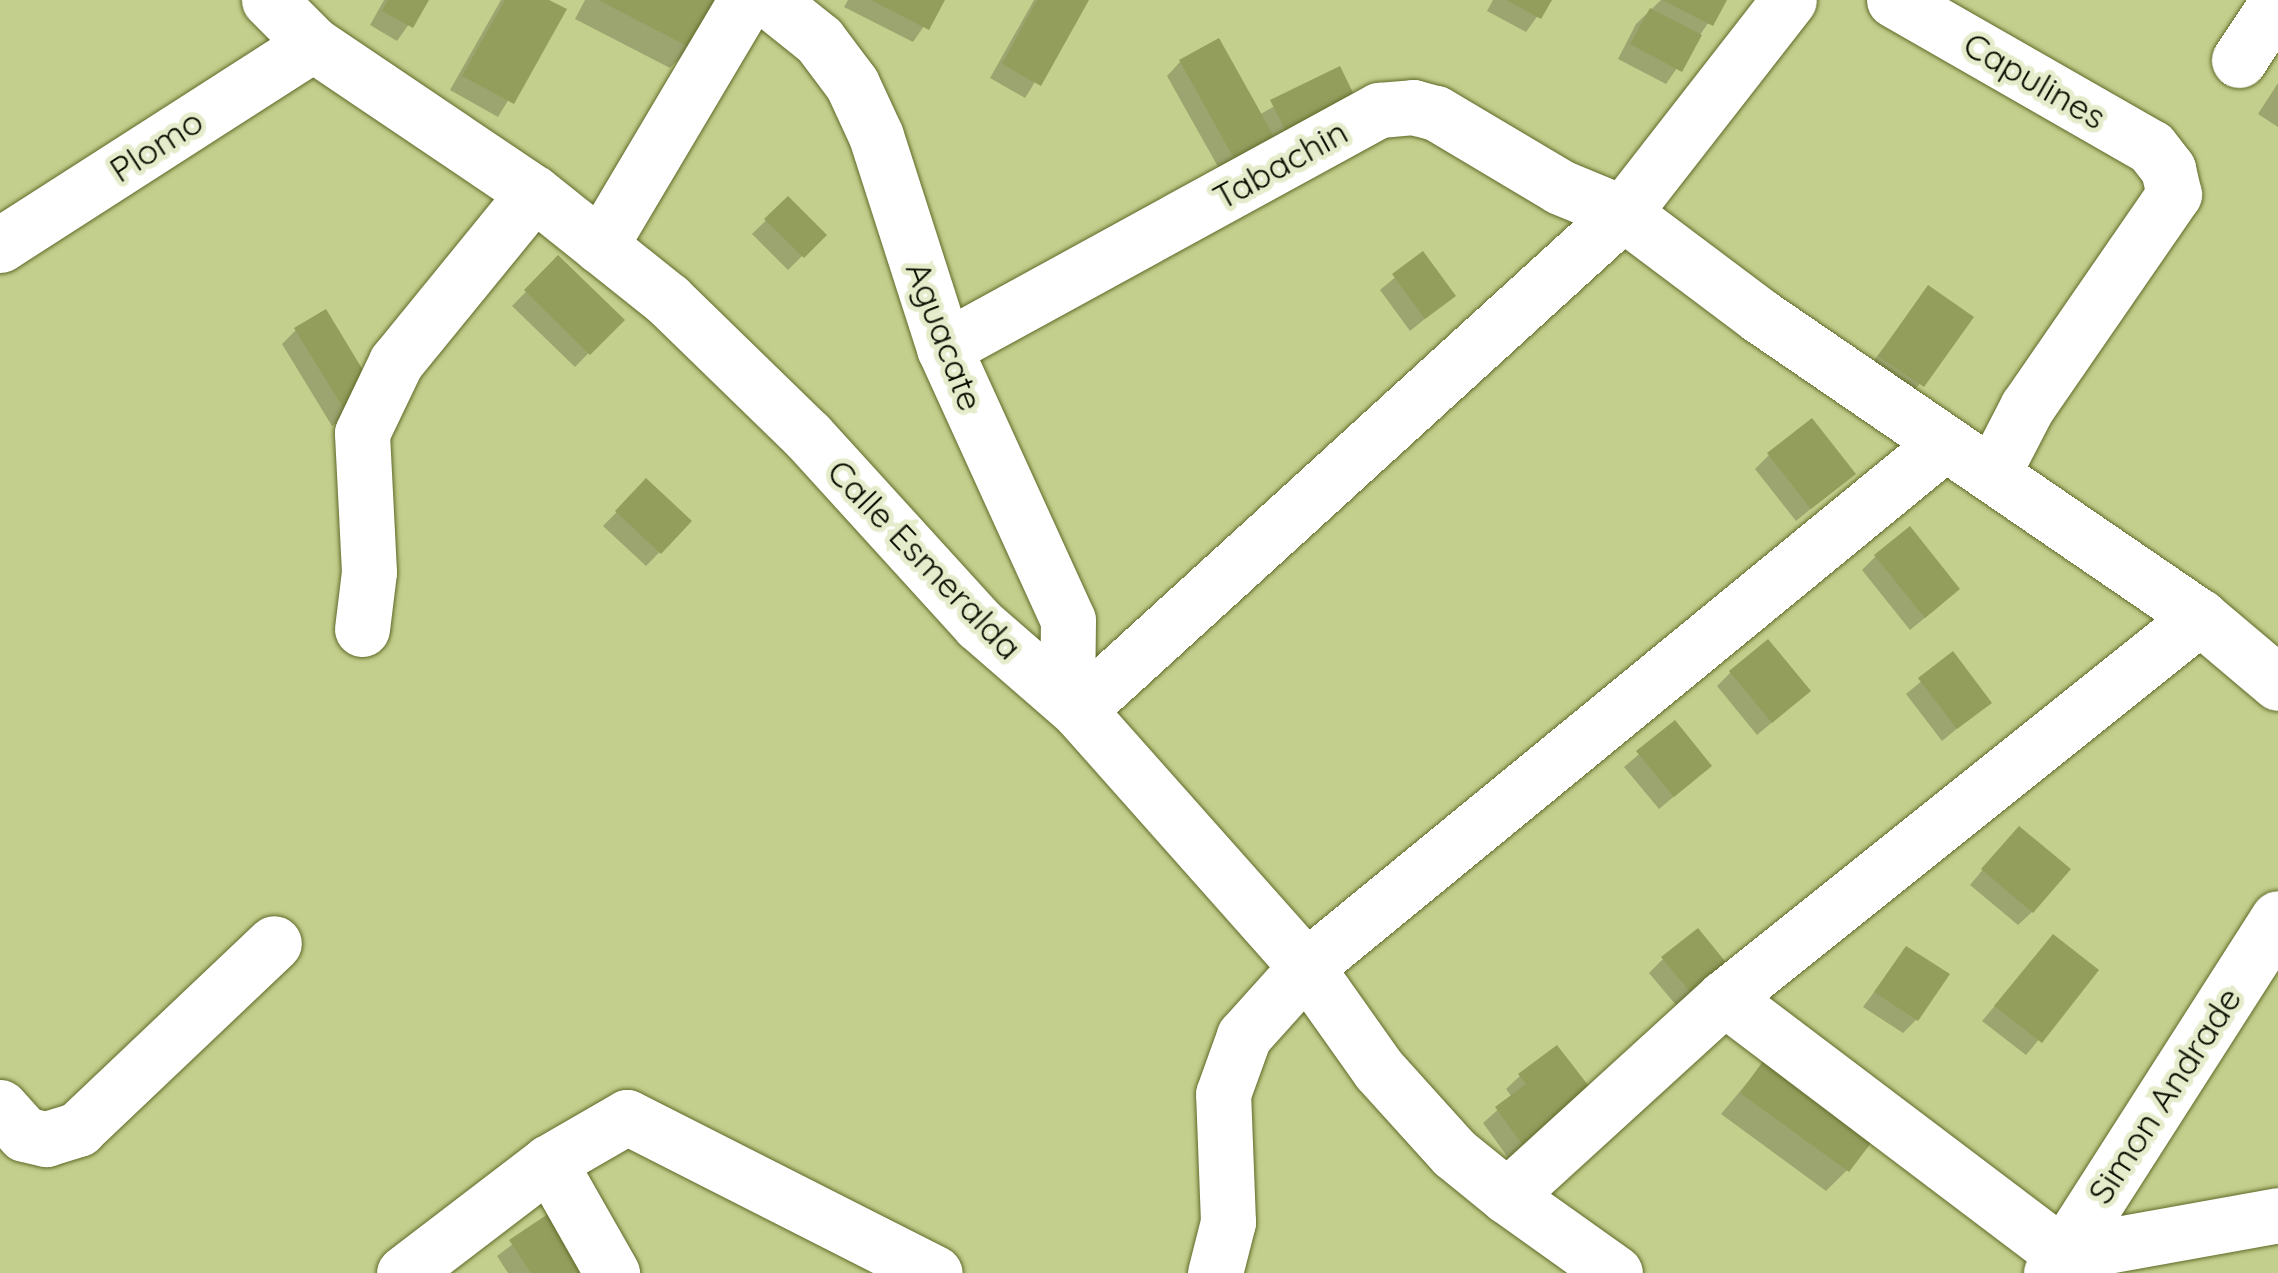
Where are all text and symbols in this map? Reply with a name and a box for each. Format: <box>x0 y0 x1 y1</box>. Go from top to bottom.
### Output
street label: Capulines <box>1956 23 2114 137</box>
street label: Plomo <box>101 99 211 191</box>
street label: Tabachin <box>1206 110 1354 218</box>
street label: Aguacate <box>897 256 993 416</box>
street label: Calle Esmeralda <box>819 450 1031 668</box>
street label: Simon Andrade <box>2078 979 2250 1211</box>

